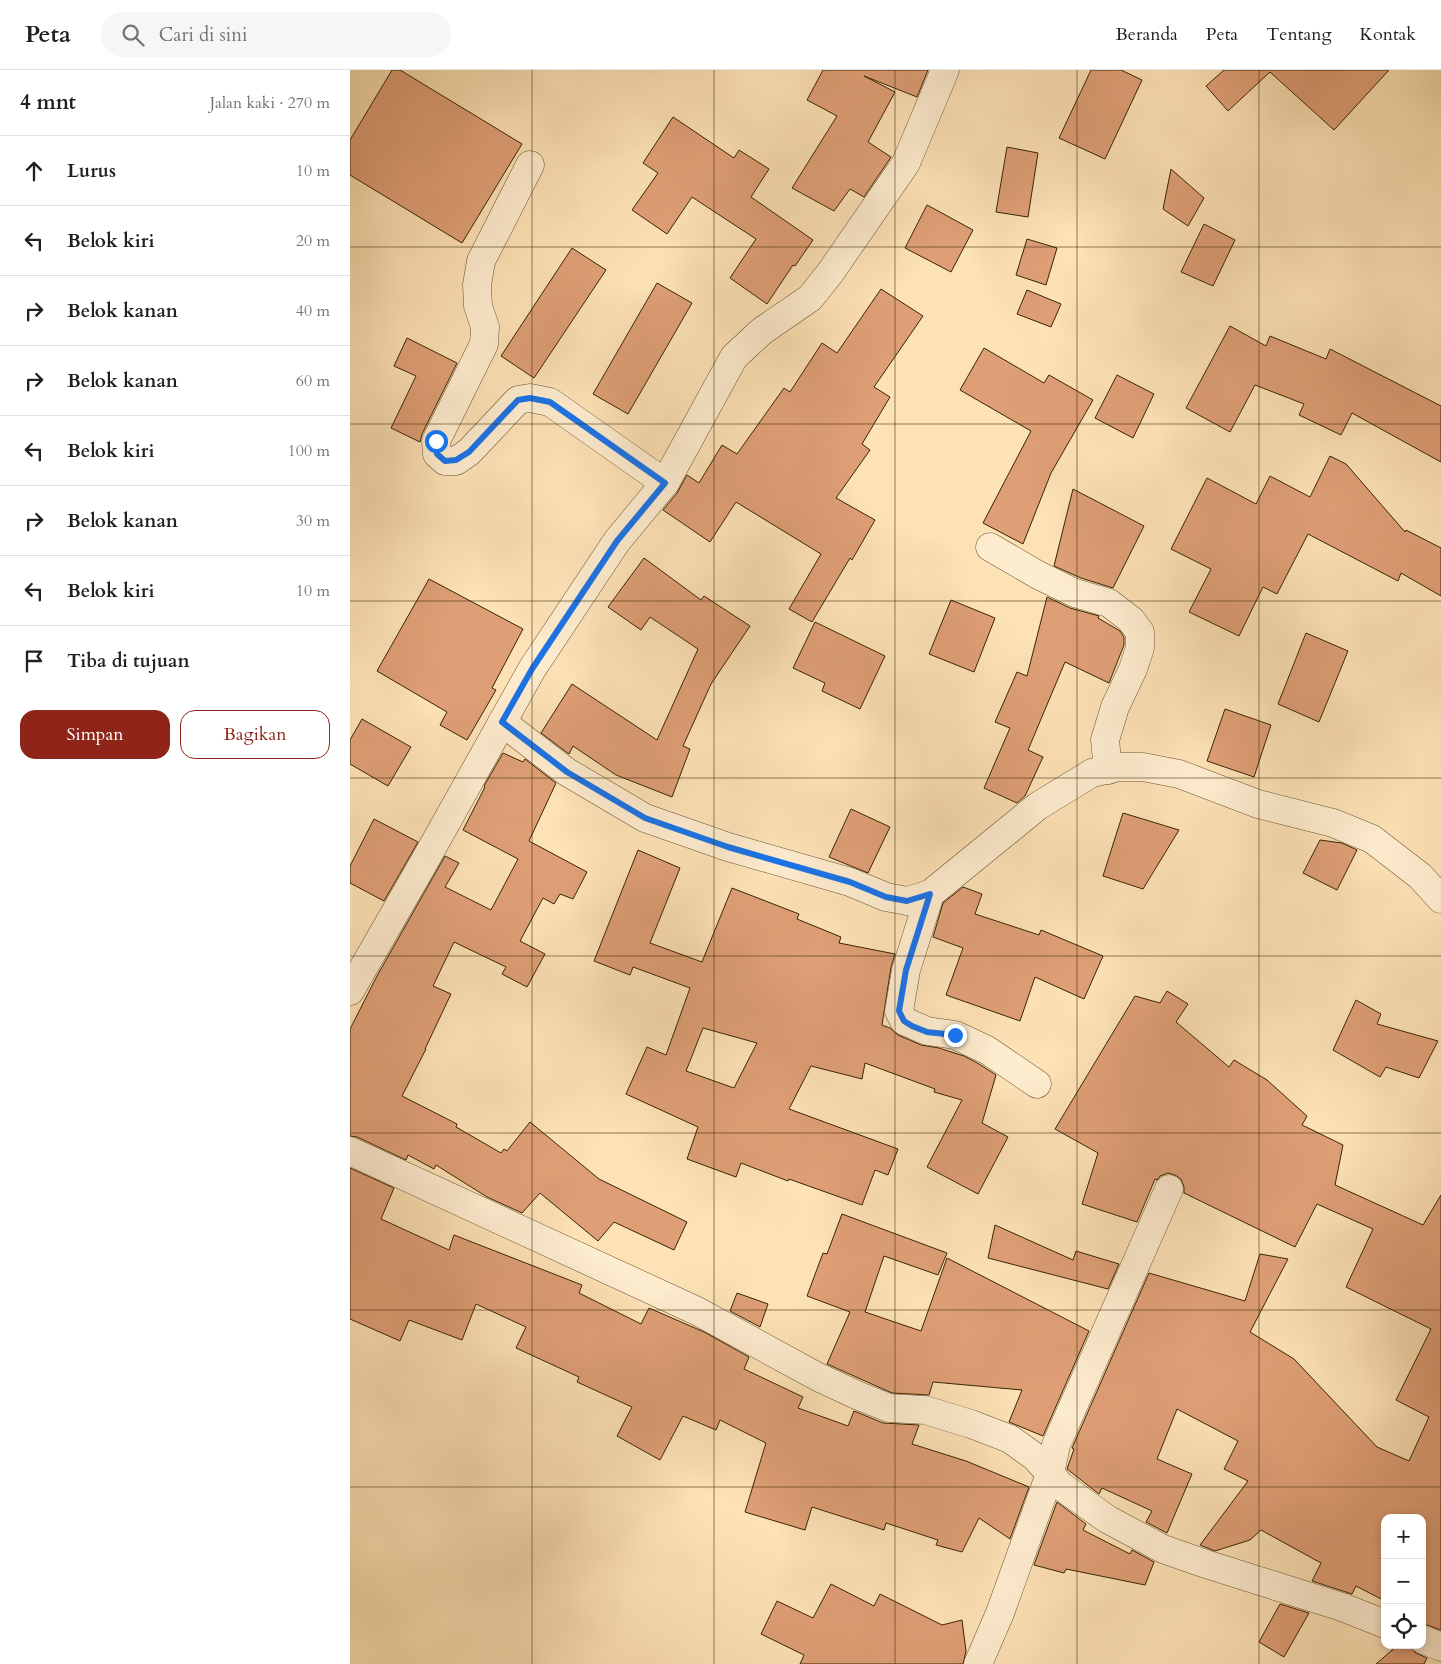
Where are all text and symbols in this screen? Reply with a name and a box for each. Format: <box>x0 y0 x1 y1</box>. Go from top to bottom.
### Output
search box <box>101 12 451 57</box>
text: Peta <box>25 18 71 51</box>
icon: search <box>119 21 147 49</box>
text: Cari di sini <box>159 22 247 48</box>
text: Beranda <box>1116 22 1178 47</box>
text: Peta <box>1206 22 1238 47</box>
text: Tentang <box>1266 22 1332 47</box>
text: Kontak <box>1360 22 1416 47</box>
text: 4 mnt <box>20 88 76 117</box>
text: Jalan kaki · 270 m <box>210 92 330 114</box>
icon: ahead <box>20 157 48 185</box>
text: Lurus <box>67 158 116 184</box>
text: 10 m <box>296 160 330 182</box>
icon: left <box>20 227 48 255</box>
text: Belok kiri <box>67 228 154 254</box>
text: 20 m <box>296 230 330 252</box>
icon: right <box>20 297 48 325</box>
text: Belok kanan <box>67 298 178 324</box>
text: 40 m <box>296 300 330 322</box>
icon: right <box>20 367 48 395</box>
text: Belok kanan <box>67 368 178 394</box>
text: 60 m <box>296 370 330 392</box>
route start <box>425 430 448 453</box>
icon: left <box>20 437 48 465</box>
text: Belok kiri <box>67 438 154 464</box>
text: 100 m <box>288 440 330 462</box>
icon: right <box>20 507 48 535</box>
text: Belok kanan <box>67 508 178 534</box>
text: 30 m <box>296 510 330 532</box>
icon: left <box>20 577 48 605</box>
text: Belok kiri <box>67 578 154 604</box>
text: 10 m <box>296 580 330 602</box>
icon: arrive <box>20 647 48 675</box>
text: Tiba di tujuan <box>67 648 190 674</box>
button: Simpan <box>20 710 170 759</box>
button: Bagikan <box>180 710 330 759</box>
route end <box>944 1024 967 1047</box>
map controls <box>1381 1514 1426 1649</box>
button: + <box>1381 1514 1426 1559</box>
button: − <box>1381 1559 1426 1604</box>
button: locate <box>1381 1604 1426 1649</box>

